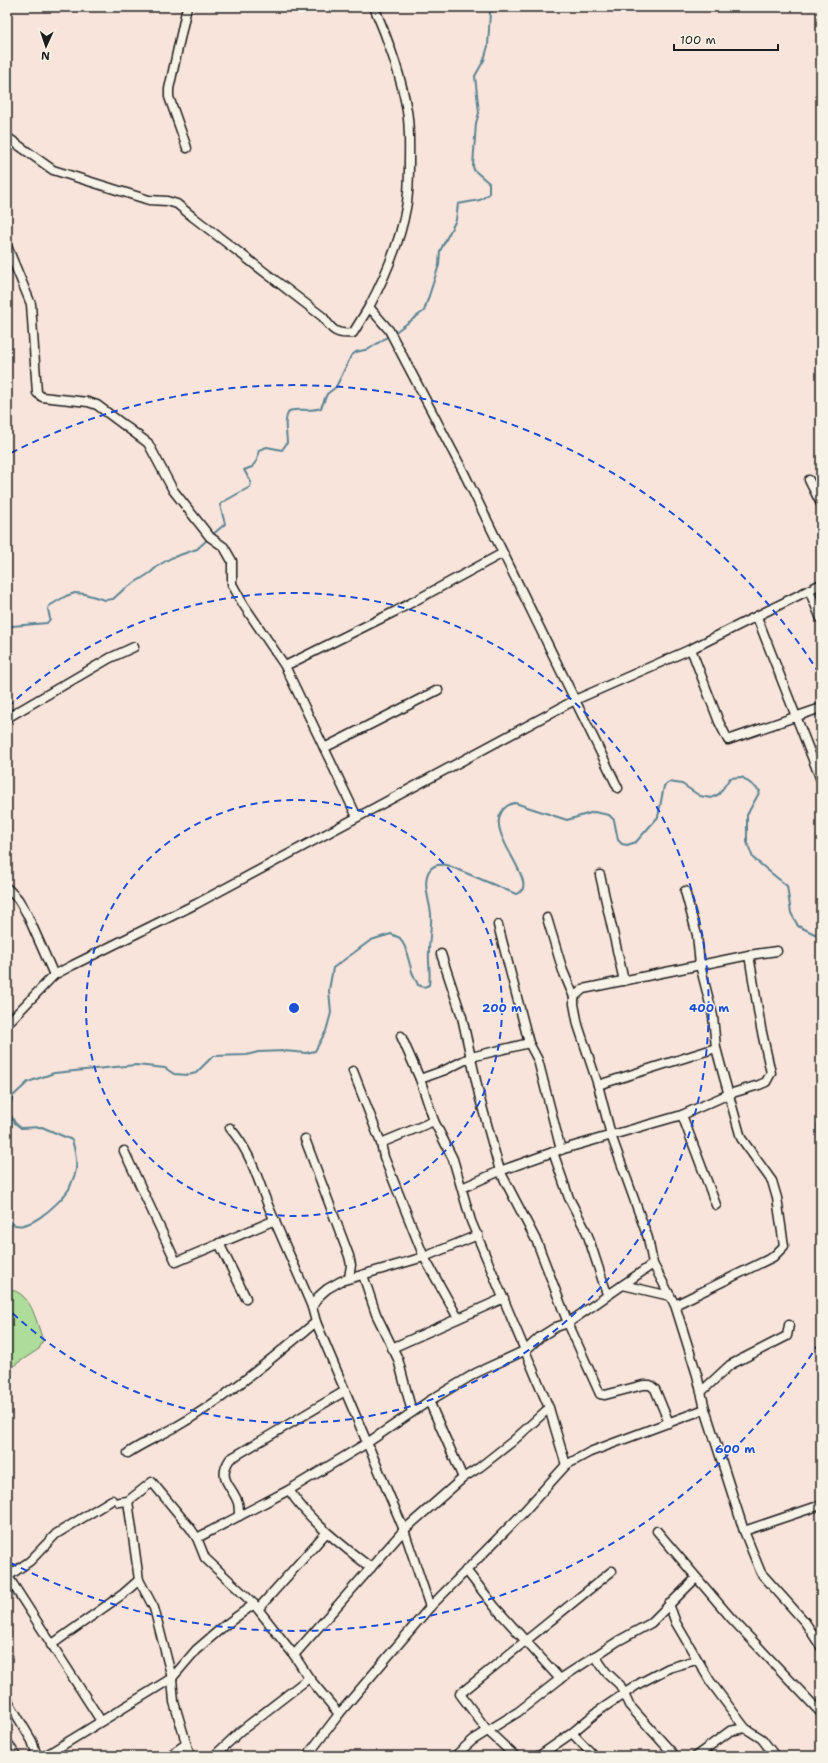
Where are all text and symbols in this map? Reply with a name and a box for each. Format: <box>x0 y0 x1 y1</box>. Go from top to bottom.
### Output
north arrow <box>26 26 66 66</box>
scale bar <box>674 26 778 52</box>
text: 100 m <box>680 32 716 48</box>
text: N <box>40 48 50 63</box>
text: 200 m <box>482 1000 522 1016</box>
text: 400 m <box>689 1000 729 1016</box>
centre of rings <box>287 1001 301 1015</box>
text: 600 m <box>715 1441 755 1457</box>

